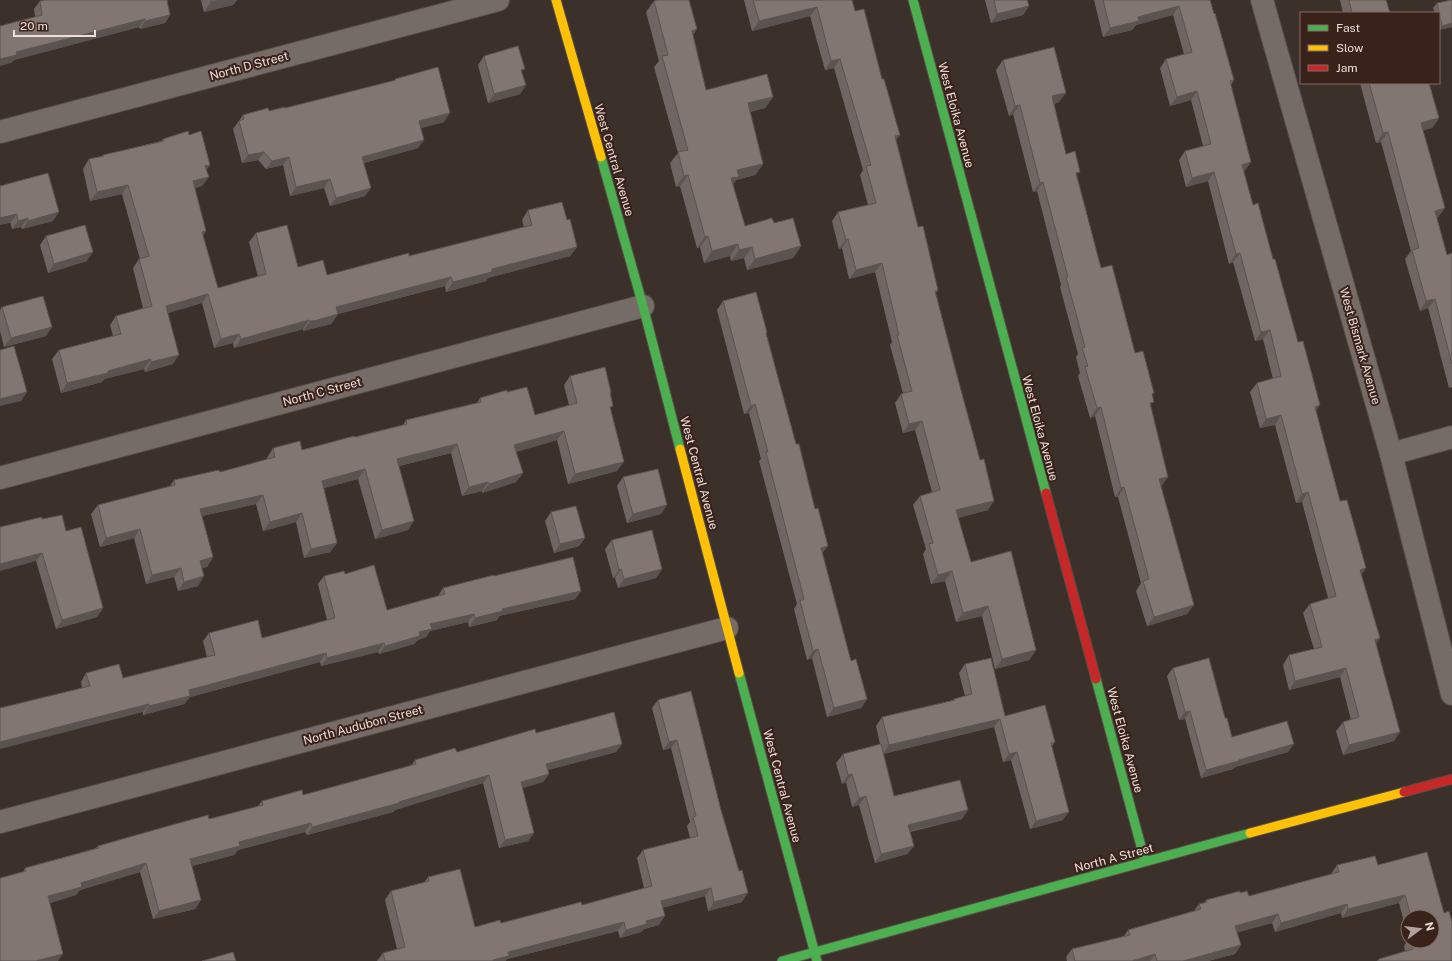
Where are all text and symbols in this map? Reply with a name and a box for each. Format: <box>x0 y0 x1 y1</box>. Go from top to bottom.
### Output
scale bar <box>14 12 95 38</box>
legend <box>1300 12 1440 84</box>
text: 20 m <box>20 19 48 33</box>
text: Fast <box>1336 21 1361 35</box>
text: Slow <box>1336 41 1364 55</box>
street label: North D Street <box>208 49 290 83</box>
street label: West Eloika Avenue <box>935 61 977 170</box>
text: Jam <box>1336 61 1358 75</box>
street label: West Central Avenue <box>591 102 637 218</box>
street label: West Bismark Avenue <box>1337 286 1383 406</box>
street label: West Eloika Avenue <box>1019 374 1061 483</box>
street label: North C Street <box>281 375 363 409</box>
street label: West Central Avenue <box>677 415 721 531</box>
street label: West Eloika Avenue <box>1104 686 1146 795</box>
street label: North Audubon Street <box>302 702 425 748</box>
street label: West Central Avenue <box>760 728 804 844</box>
street label: North A Street <box>1073 841 1155 875</box>
north arrow <box>1400 909 1440 949</box>
text: N <box>1423 921 1437 932</box>

